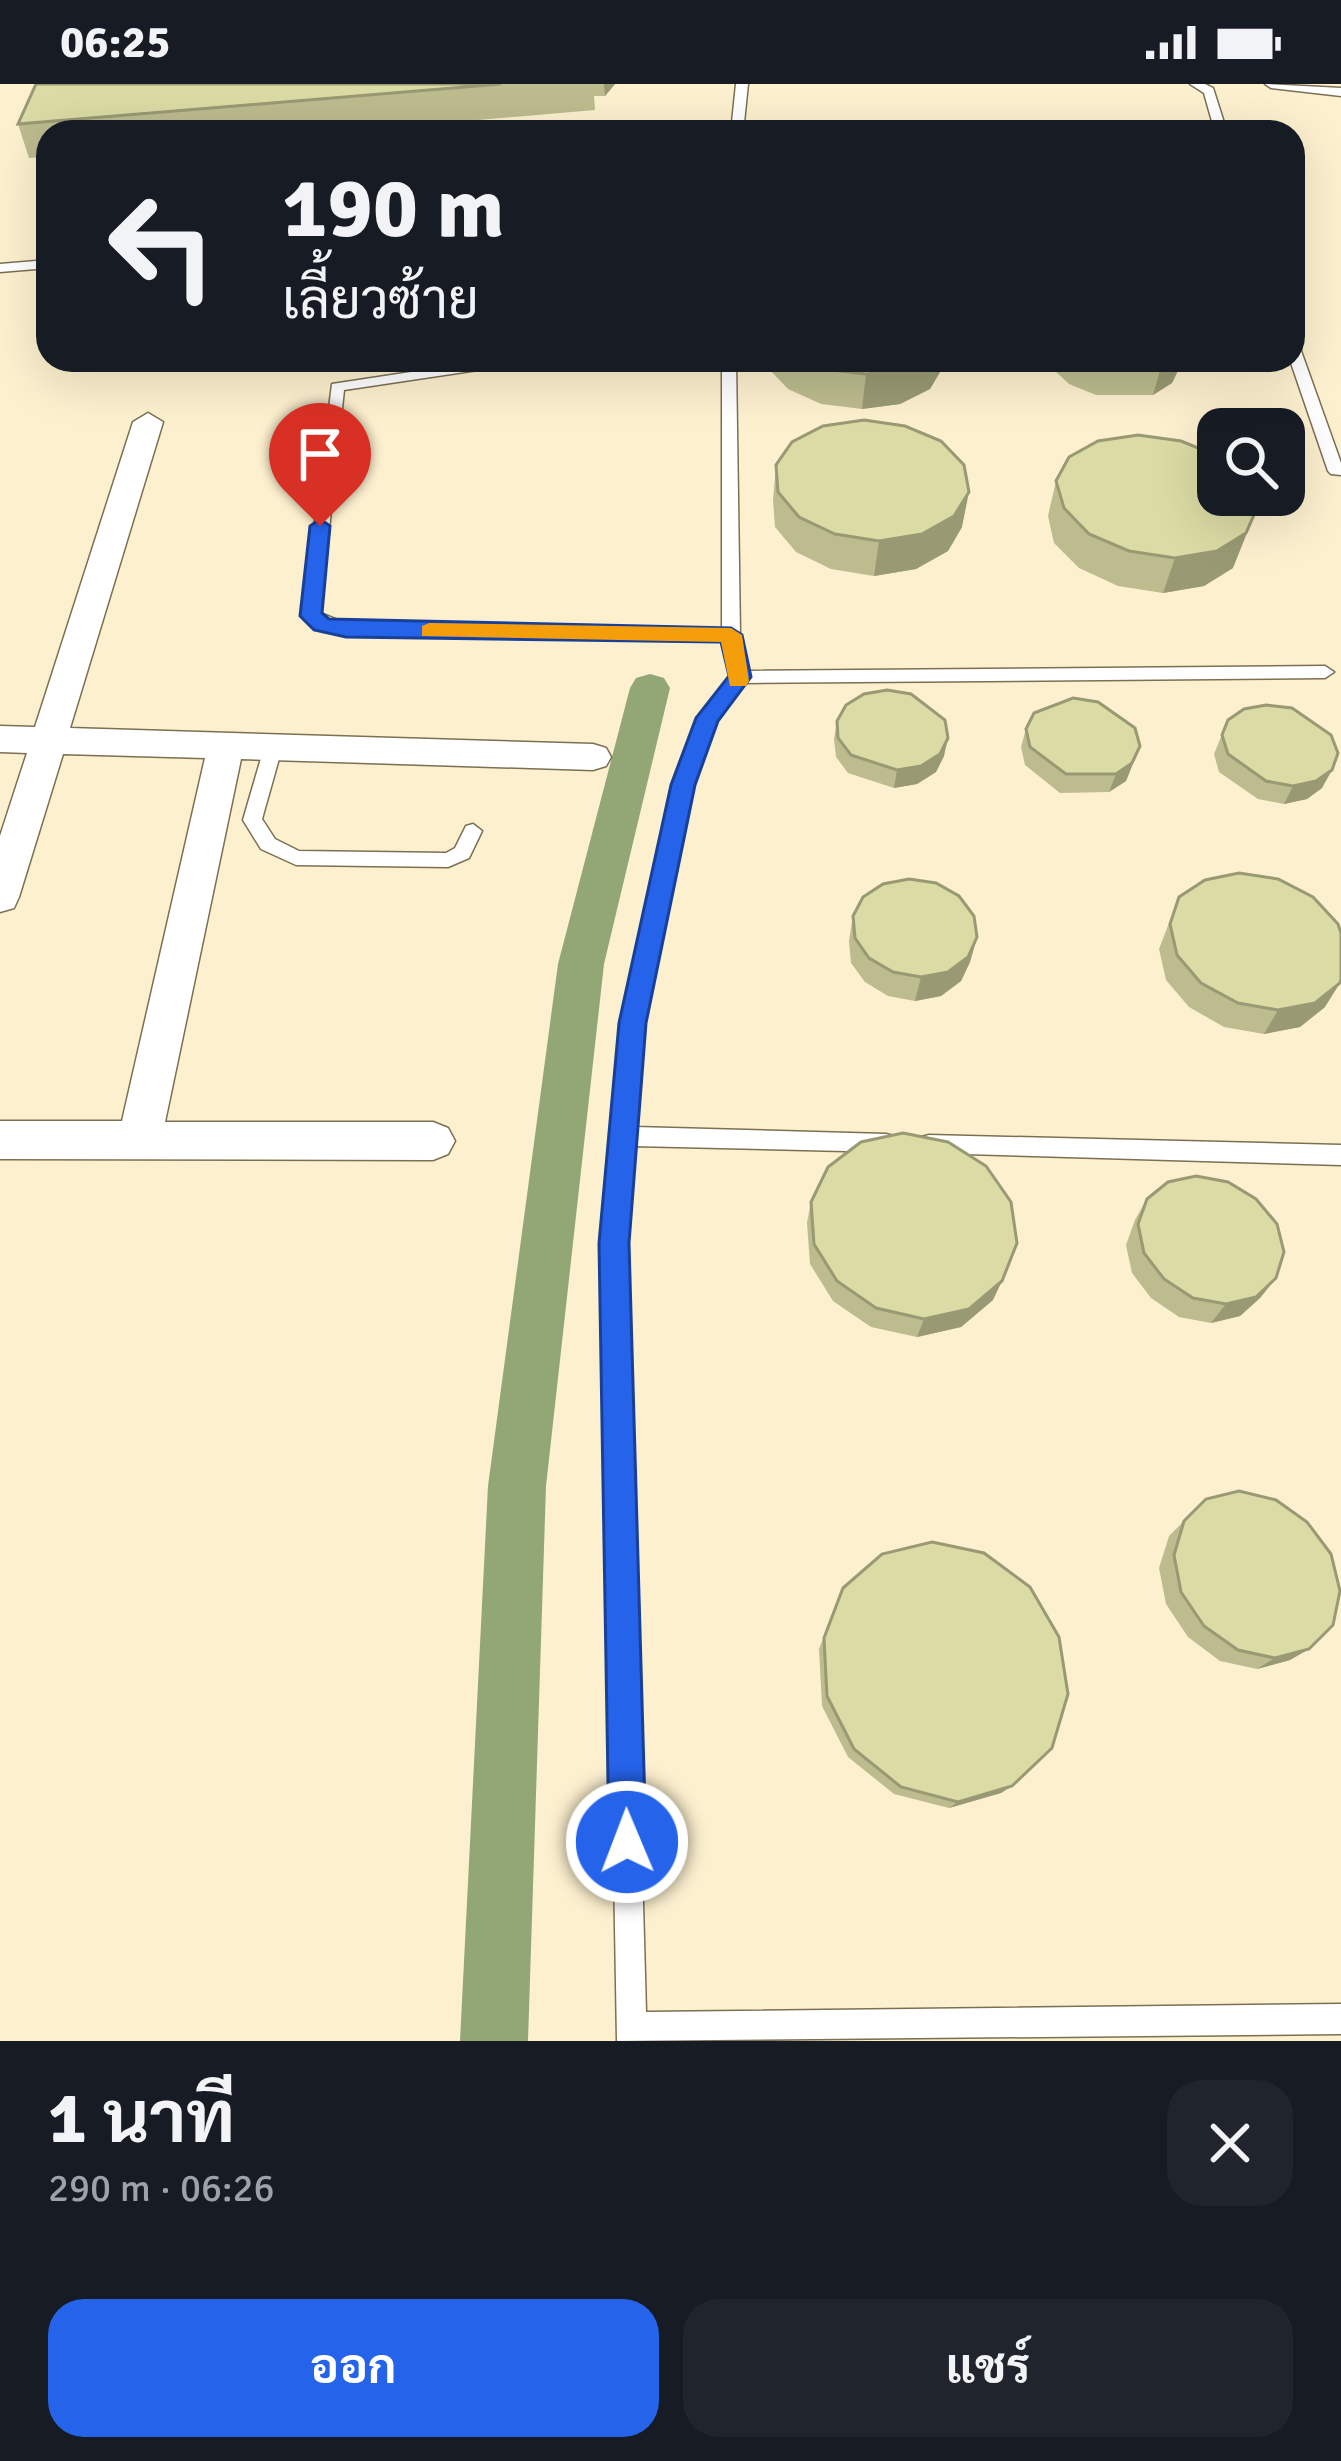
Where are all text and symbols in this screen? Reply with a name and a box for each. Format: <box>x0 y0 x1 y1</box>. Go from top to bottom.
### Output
text: 06:25 <box>60 15 170 70</box>
text: 190 m <box>282 157 504 261</box>
icon: left <box>84 168 240 324</box>
text: เลี้ยวซ้าย <box>282 267 479 334</box>
pin <box>269 403 371 526</box>
map controls <box>1197 408 1305 516</box>
button: search <box>1197 408 1305 516</box>
icon: arrive <box>287 421 353 487</box>
position arrow <box>564 1779 690 1905</box>
text: 1 นาที <box>48 2074 235 2163</box>
button: close <box>1167 2080 1293 2206</box>
text: 290 m · 06:26 <box>48 2164 275 2212</box>
button: ออก <box>48 2299 659 2437</box>
button: แชร์ <box>683 2299 1293 2437</box>

